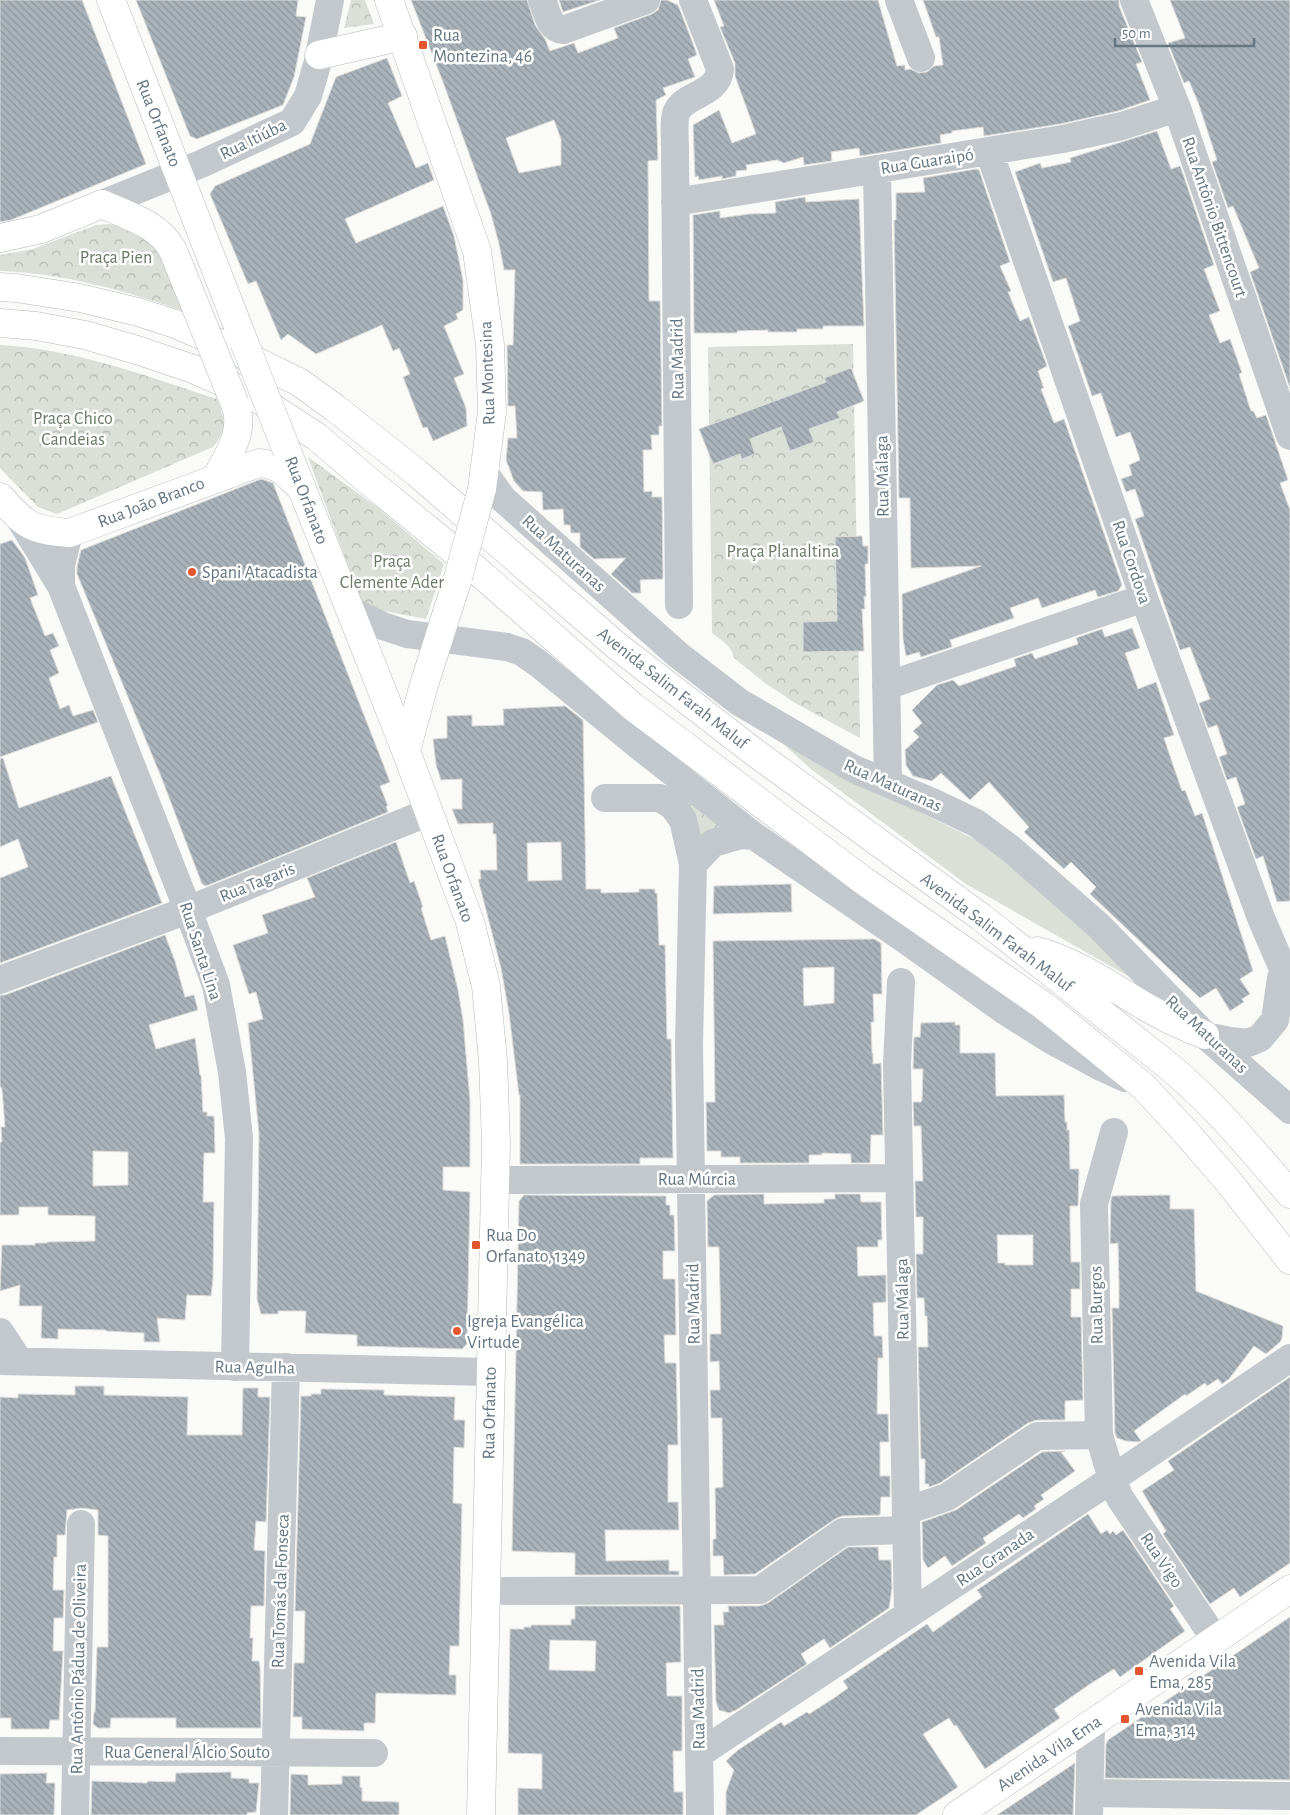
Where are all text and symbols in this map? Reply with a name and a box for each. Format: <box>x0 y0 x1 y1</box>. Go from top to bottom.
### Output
scale bar <box>1115 15 1254 47</box>
text: 50 m <box>1122 26 1151 41</box>
place label: Rua Montezina, 46 <box>433 27 532 66</box>
marker: Rua Montezina, 46 <box>417 39 429 51</box>
street label: Rua Orfanato <box>132 77 184 170</box>
street label: Rua Itiúba <box>217 116 290 164</box>
street label: Rua Antônio Bittencourt <box>1178 135 1250 300</box>
street label: Rua Guaraipó <box>879 146 975 178</box>
park label: Praça Pien <box>80 249 152 267</box>
street label: Rua Madrid <box>668 318 688 400</box>
street label: Rua Montesina <box>477 321 499 425</box>
park label: Praça Chico Candeias <box>33 410 113 449</box>
street label: Rua Málaga <box>873 435 893 517</box>
street label: Rua Orfanato <box>281 454 331 547</box>
street label: Rua João Branco <box>96 474 207 532</box>
street label: Rua Maturanas <box>518 512 608 596</box>
street label: Rua Cordova <box>1108 518 1154 606</box>
park label: Praça Planaltina <box>727 543 839 561</box>
park label: Praça Clemente Ader <box>340 553 444 592</box>
place label: Spani Atacadista <box>202 564 318 582</box>
marker: Spani Atacadista <box>186 566 198 578</box>
street label: Avenida Salim Farah Maluf <box>594 625 752 754</box>
street label: Rua Maturanas <box>841 756 944 816</box>
street label: Rua Orfanato <box>428 832 476 925</box>
street label: Rua Tagaris <box>217 860 298 906</box>
street label: Avenida Salim Farah Maluf <box>917 870 1077 997</box>
street label: Rua Santa Lina <box>176 900 224 1003</box>
street label: Rua Maturanas <box>1162 992 1251 1077</box>
street label: Rua Múrcia <box>658 1171 736 1189</box>
place label: Rua Do Orfanato, 1349 <box>486 1227 586 1266</box>
marker: Rua Do Orfanato, 1349 <box>470 1239 482 1251</box>
street label: Rua Málaga <box>893 1258 913 1340</box>
street label: Rua Madrid <box>684 1263 704 1345</box>
street label: Rua Burgos <box>1087 1265 1107 1345</box>
place label: Igreja Evangélica Virtude <box>467 1313 584 1352</box>
marker: Igreja Evangélica Virtude <box>451 1325 463 1337</box>
street label: Rua Agulha <box>215 1358 295 1378</box>
street label: Rua Orfanato <box>480 1366 500 1460</box>
street label: Rua Tomás da Fonseca <box>269 1514 293 1669</box>
street label: Rua Granada <box>953 1525 1038 1590</box>
street label: Rua Vigo <box>1136 1530 1186 1592</box>
street label: Rua Antônio Pádua de Oliveira <box>68 1563 90 1775</box>
place label: Avenida Vila Ema, 285 <box>1149 1653 1236 1692</box>
marker: Avenida Vila Ema, 285 <box>1133 1665 1145 1677</box>
street label: Rua Madrid <box>689 1668 709 1750</box>
place label: Avenida Vila Ema, 314 <box>1135 1701 1222 1740</box>
street label: Avenida Vila Ema <box>994 1712 1105 1795</box>
marker: Avenida Vila Ema, 314 <box>1119 1713 1131 1725</box>
street label: Rua General Álcio Souto <box>104 1741 270 1762</box>

